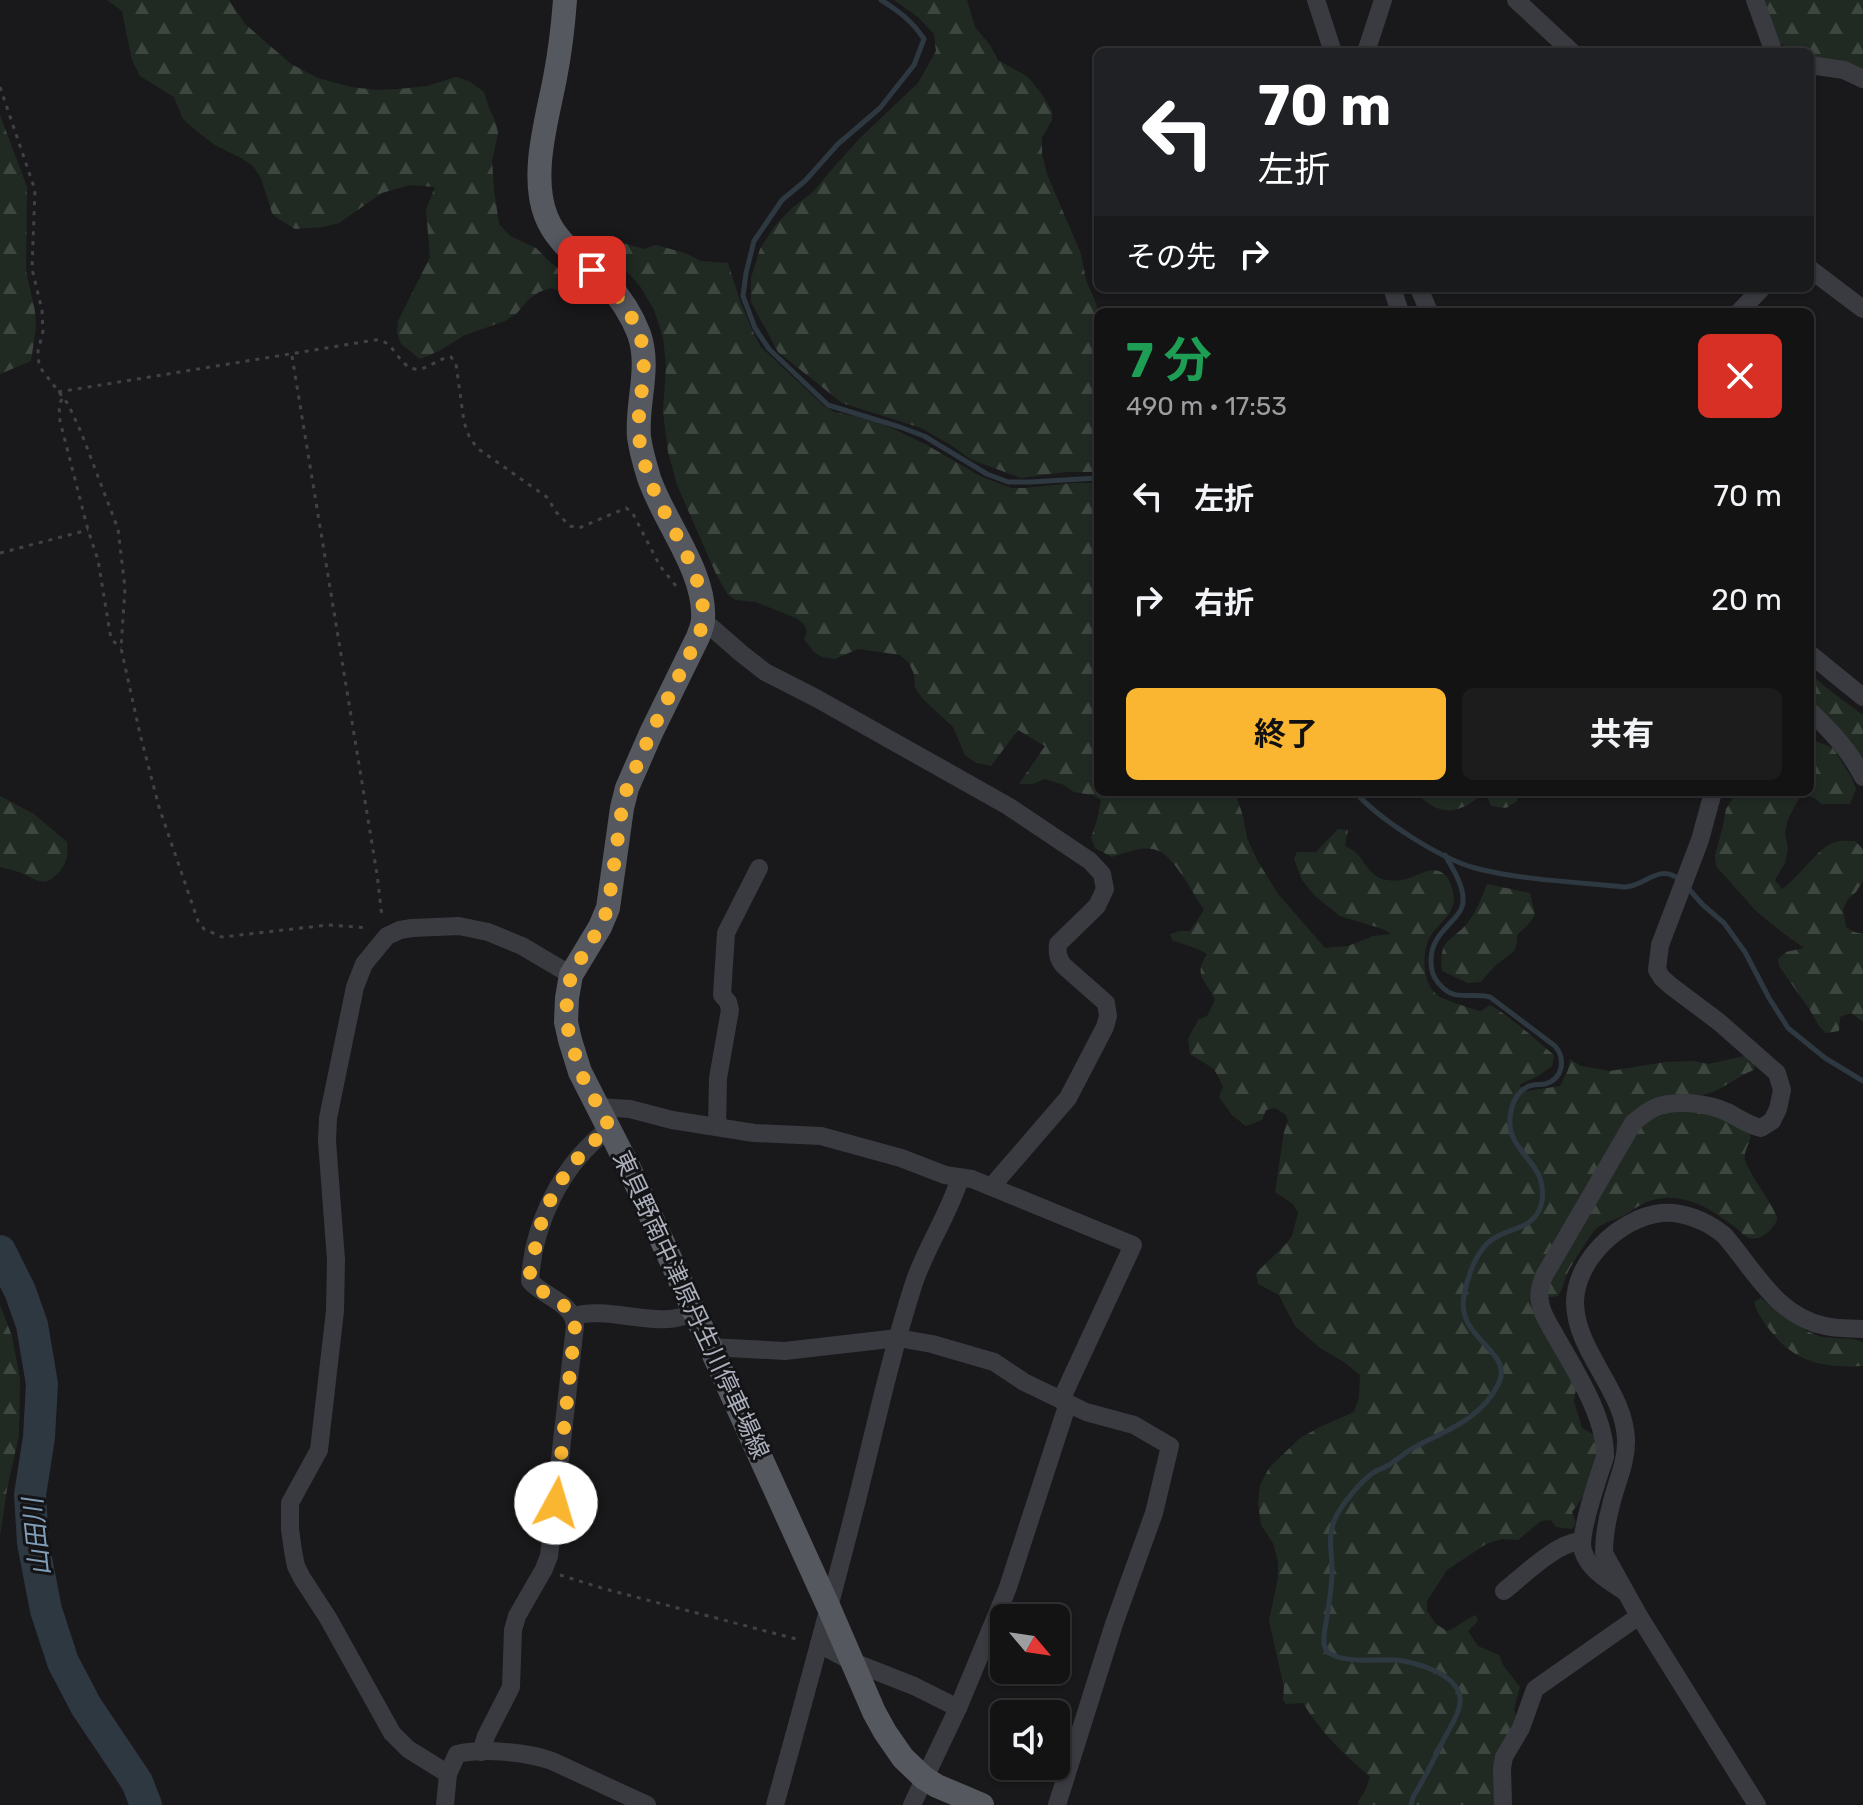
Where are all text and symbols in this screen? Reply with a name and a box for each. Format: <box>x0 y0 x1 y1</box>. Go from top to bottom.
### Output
text: 70 m <box>1258 73 1391 139</box>
icon: left <box>1126 80 1230 184</box>
text: 左折 <box>1258 148 1330 191</box>
icon: right <box>1232 232 1276 276</box>
pin <box>558 236 626 304</box>
text: その先 <box>1126 239 1216 275</box>
icon: arrive <box>570 248 614 292</box>
text: 7 分 <box>1126 332 1212 389</box>
button: close <box>1698 334 1782 418</box>
text: 490 m · 17:53 <box>1126 391 1287 422</box>
icon: left <box>1126 474 1170 518</box>
text: 70 m <box>1714 478 1782 514</box>
text: 左折 <box>1194 481 1254 517</box>
icon: right <box>1126 578 1170 622</box>
text: 20 m <box>1711 582 1782 618</box>
text: 右折 <box>1194 585 1254 621</box>
button: 終了 <box>1126 688 1446 780</box>
button: 共有 <box>1462 688 1782 780</box>
street label: 東貝野南中津原丹生川停車場線 <box>607 1147 775 1463</box>
position arrow <box>514 1461 598 1545</box>
water label: 山田川 <box>17 1494 56 1577</box>
north arrow <box>990 1604 1070 1684</box>
map controls <box>990 1604 1070 1780</box>
button: sound <box>990 1700 1070 1780</box>

